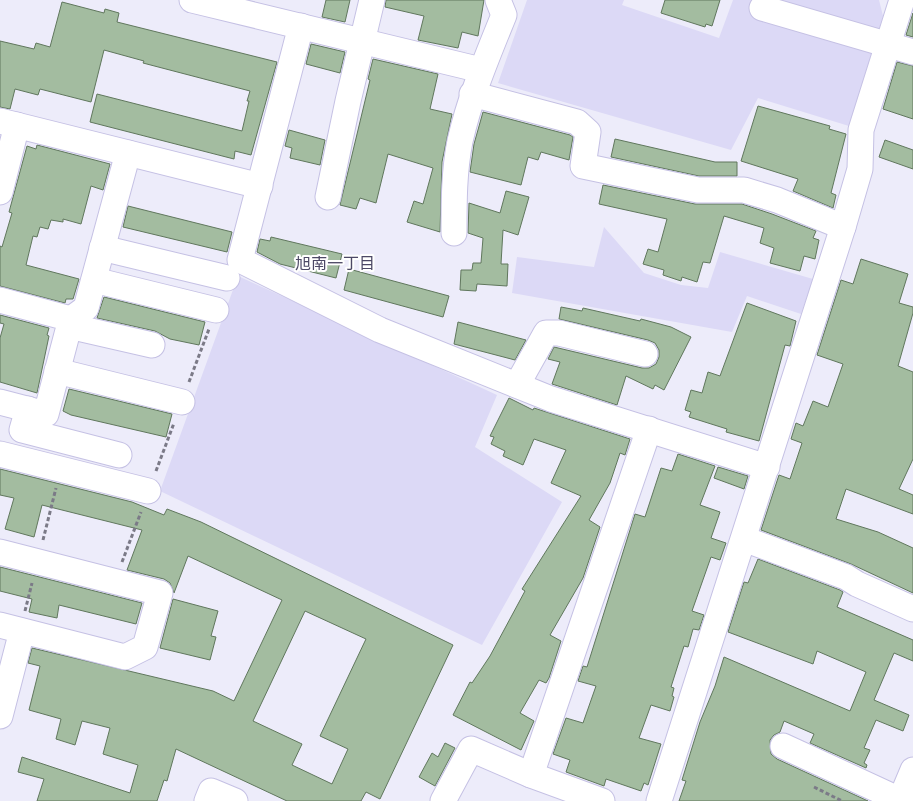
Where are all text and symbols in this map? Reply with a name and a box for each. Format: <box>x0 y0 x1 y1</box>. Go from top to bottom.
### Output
district label: 旭南一丁目 <box>295 253 375 273</box>

